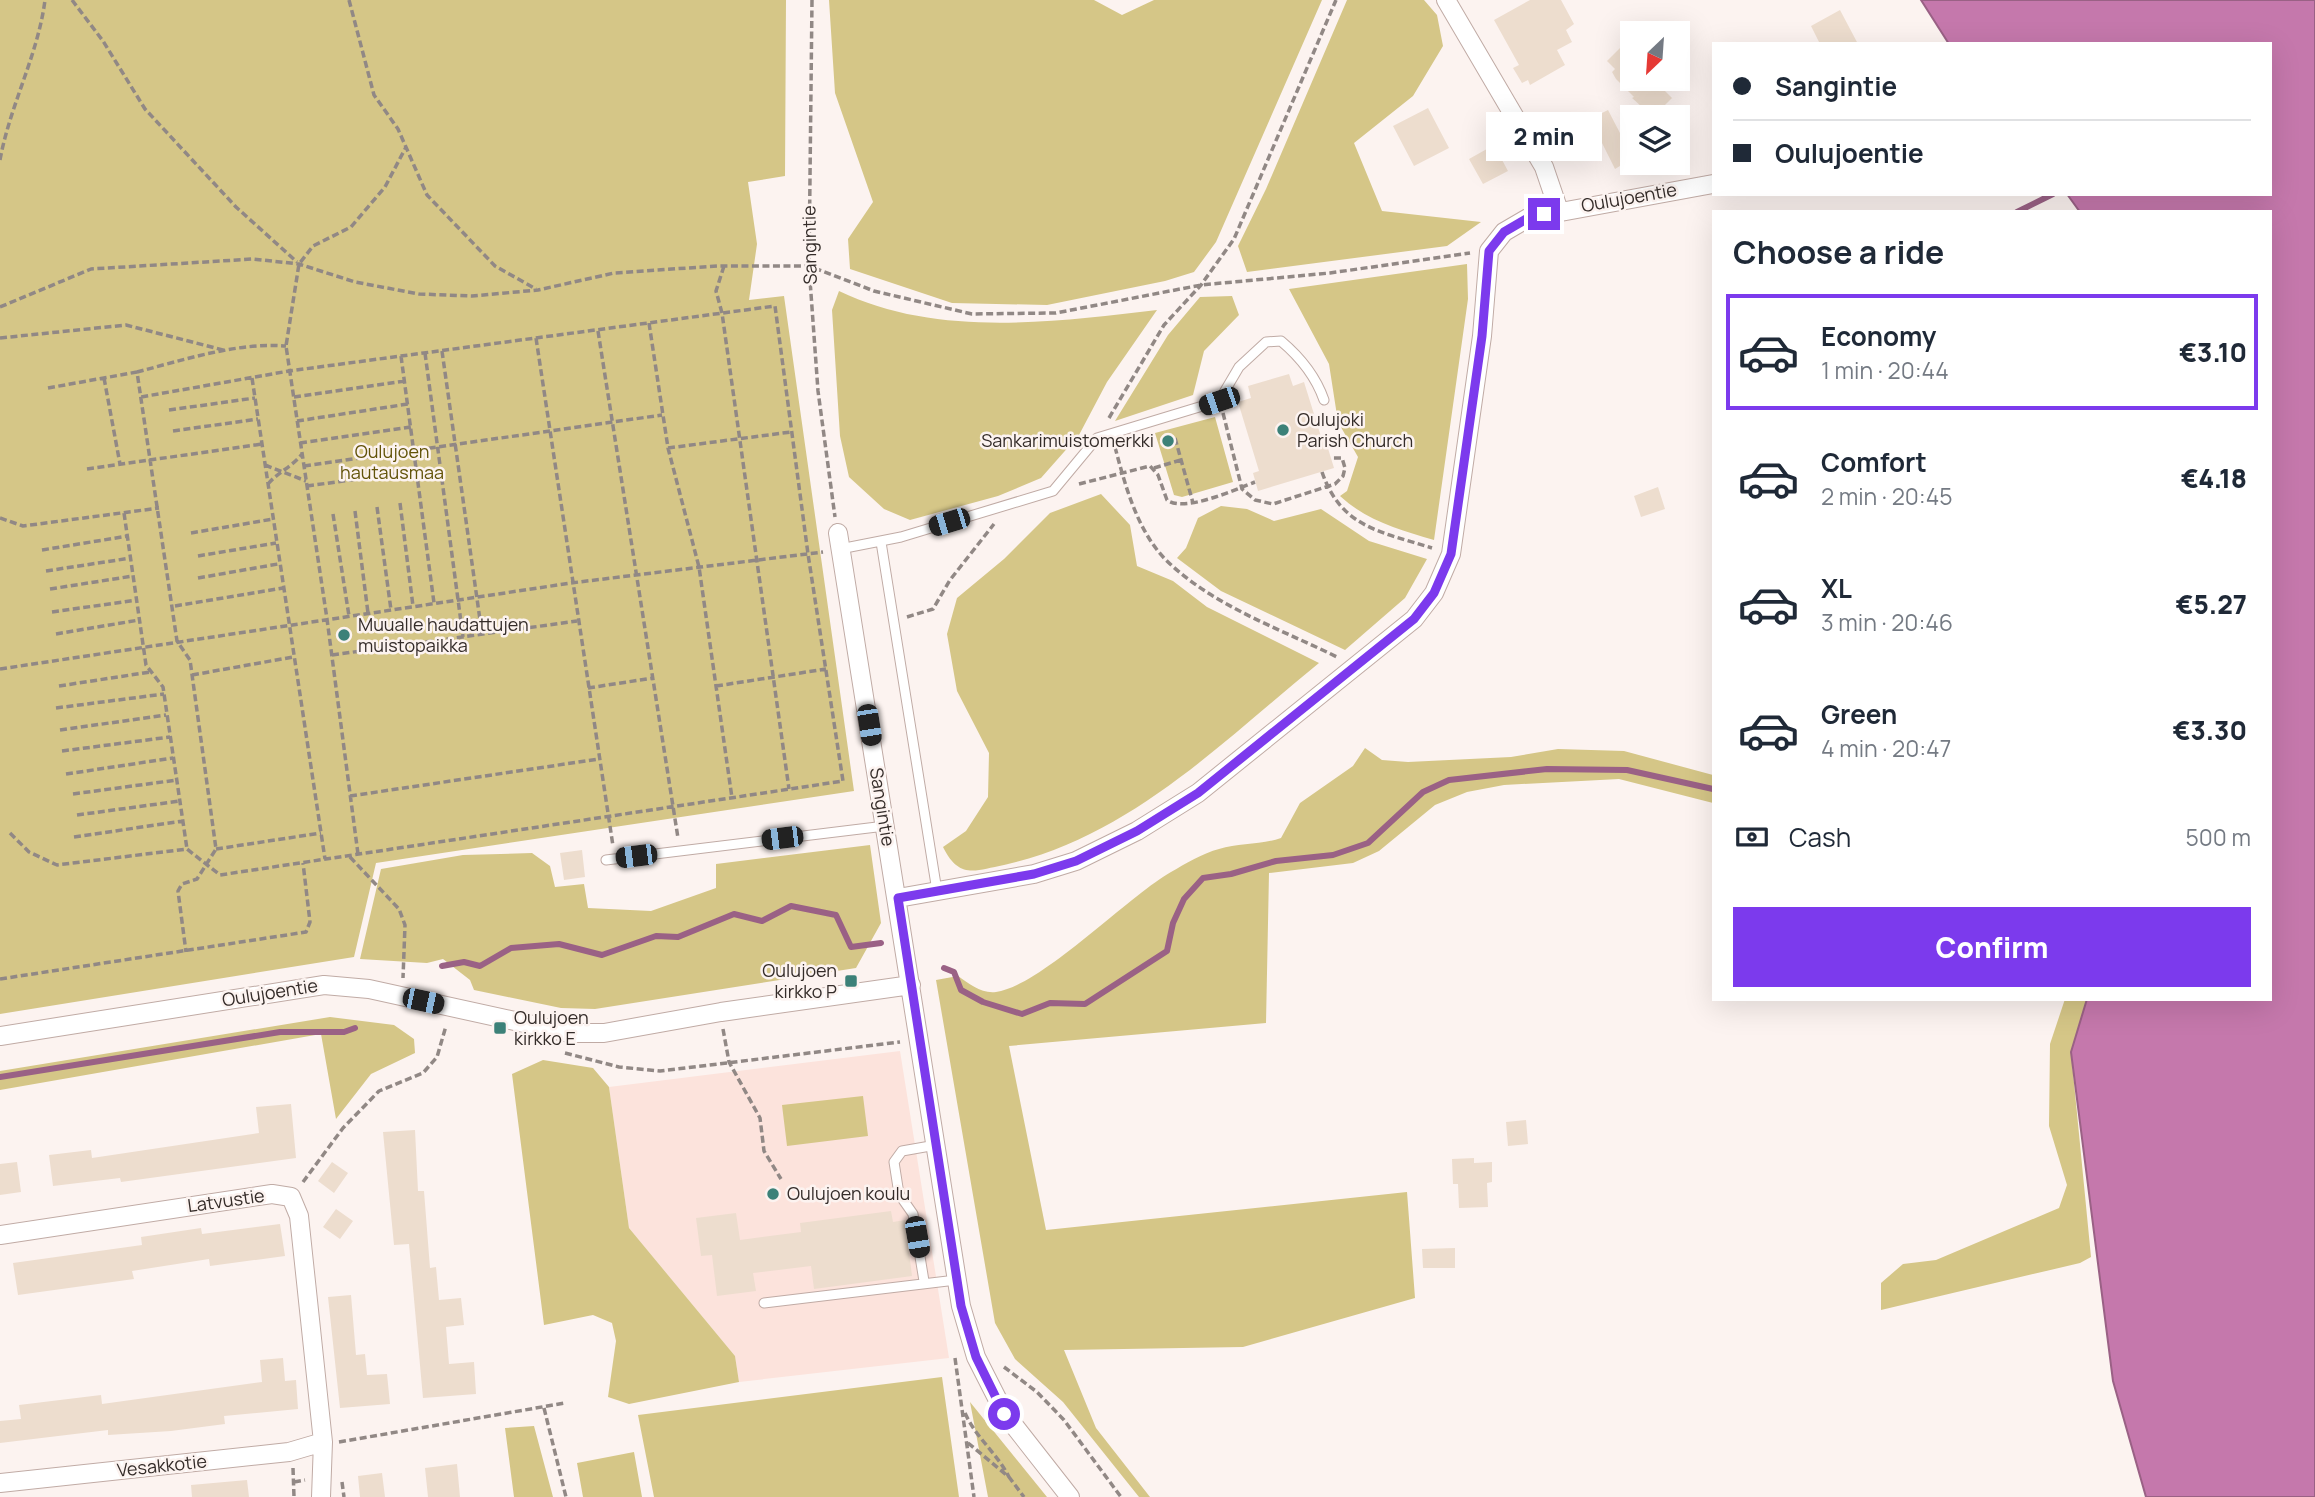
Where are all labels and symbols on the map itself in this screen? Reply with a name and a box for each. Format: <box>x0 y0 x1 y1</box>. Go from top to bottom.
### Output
north arrow <box>1620 21 1690 91</box>
callout: 2 min <box>1486 113 1602 162</box>
street label: Oulujoentie <box>1579 177 1679 217</box>
route end <box>1528 198 1560 230</box>
street label: Sangintie <box>796 205 822 285</box>
car <box>1196 384 1243 418</box>
place label: Oulujoki Parish Church <box>1297 407 1413 452</box>
marker: Oulujoki Parish Church <box>1275 422 1291 438</box>
place label: Sankarimuistomerkki <box>981 428 1154 452</box>
marker: Sankarimuistomerkki <box>1160 433 1176 449</box>
park label: Oulujoen hautausmaa <box>340 439 444 484</box>
car <box>926 506 973 538</box>
place label: Muualle haudattujen muistopaikka <box>358 612 529 657</box>
marker: Muualle haudattujen muistopaikka <box>336 627 352 643</box>
car <box>856 703 883 747</box>
street label: Sangintie <box>865 766 901 848</box>
car <box>760 825 805 851</box>
car <box>614 843 659 869</box>
place label: Oulujoen kirkko P <box>762 958 837 1003</box>
street label: Oulujoentie <box>220 973 319 1011</box>
marker: Oulujoen kirkko P <box>843 973 859 989</box>
car <box>401 986 446 1016</box>
place label: Oulujoen kirkko E <box>514 1005 589 1050</box>
marker: Oulujoen kirkko E <box>492 1020 508 1036</box>
place label: Oulujoen koulu <box>787 1181 910 1205</box>
street label: Latvustie <box>186 1183 266 1217</box>
marker: Oulujoen koulu <box>765 1186 781 1202</box>
car <box>904 1214 931 1260</box>
route start <box>988 1398 1020 1430</box>
street label: Vesakkotie <box>116 1448 208 1482</box>

